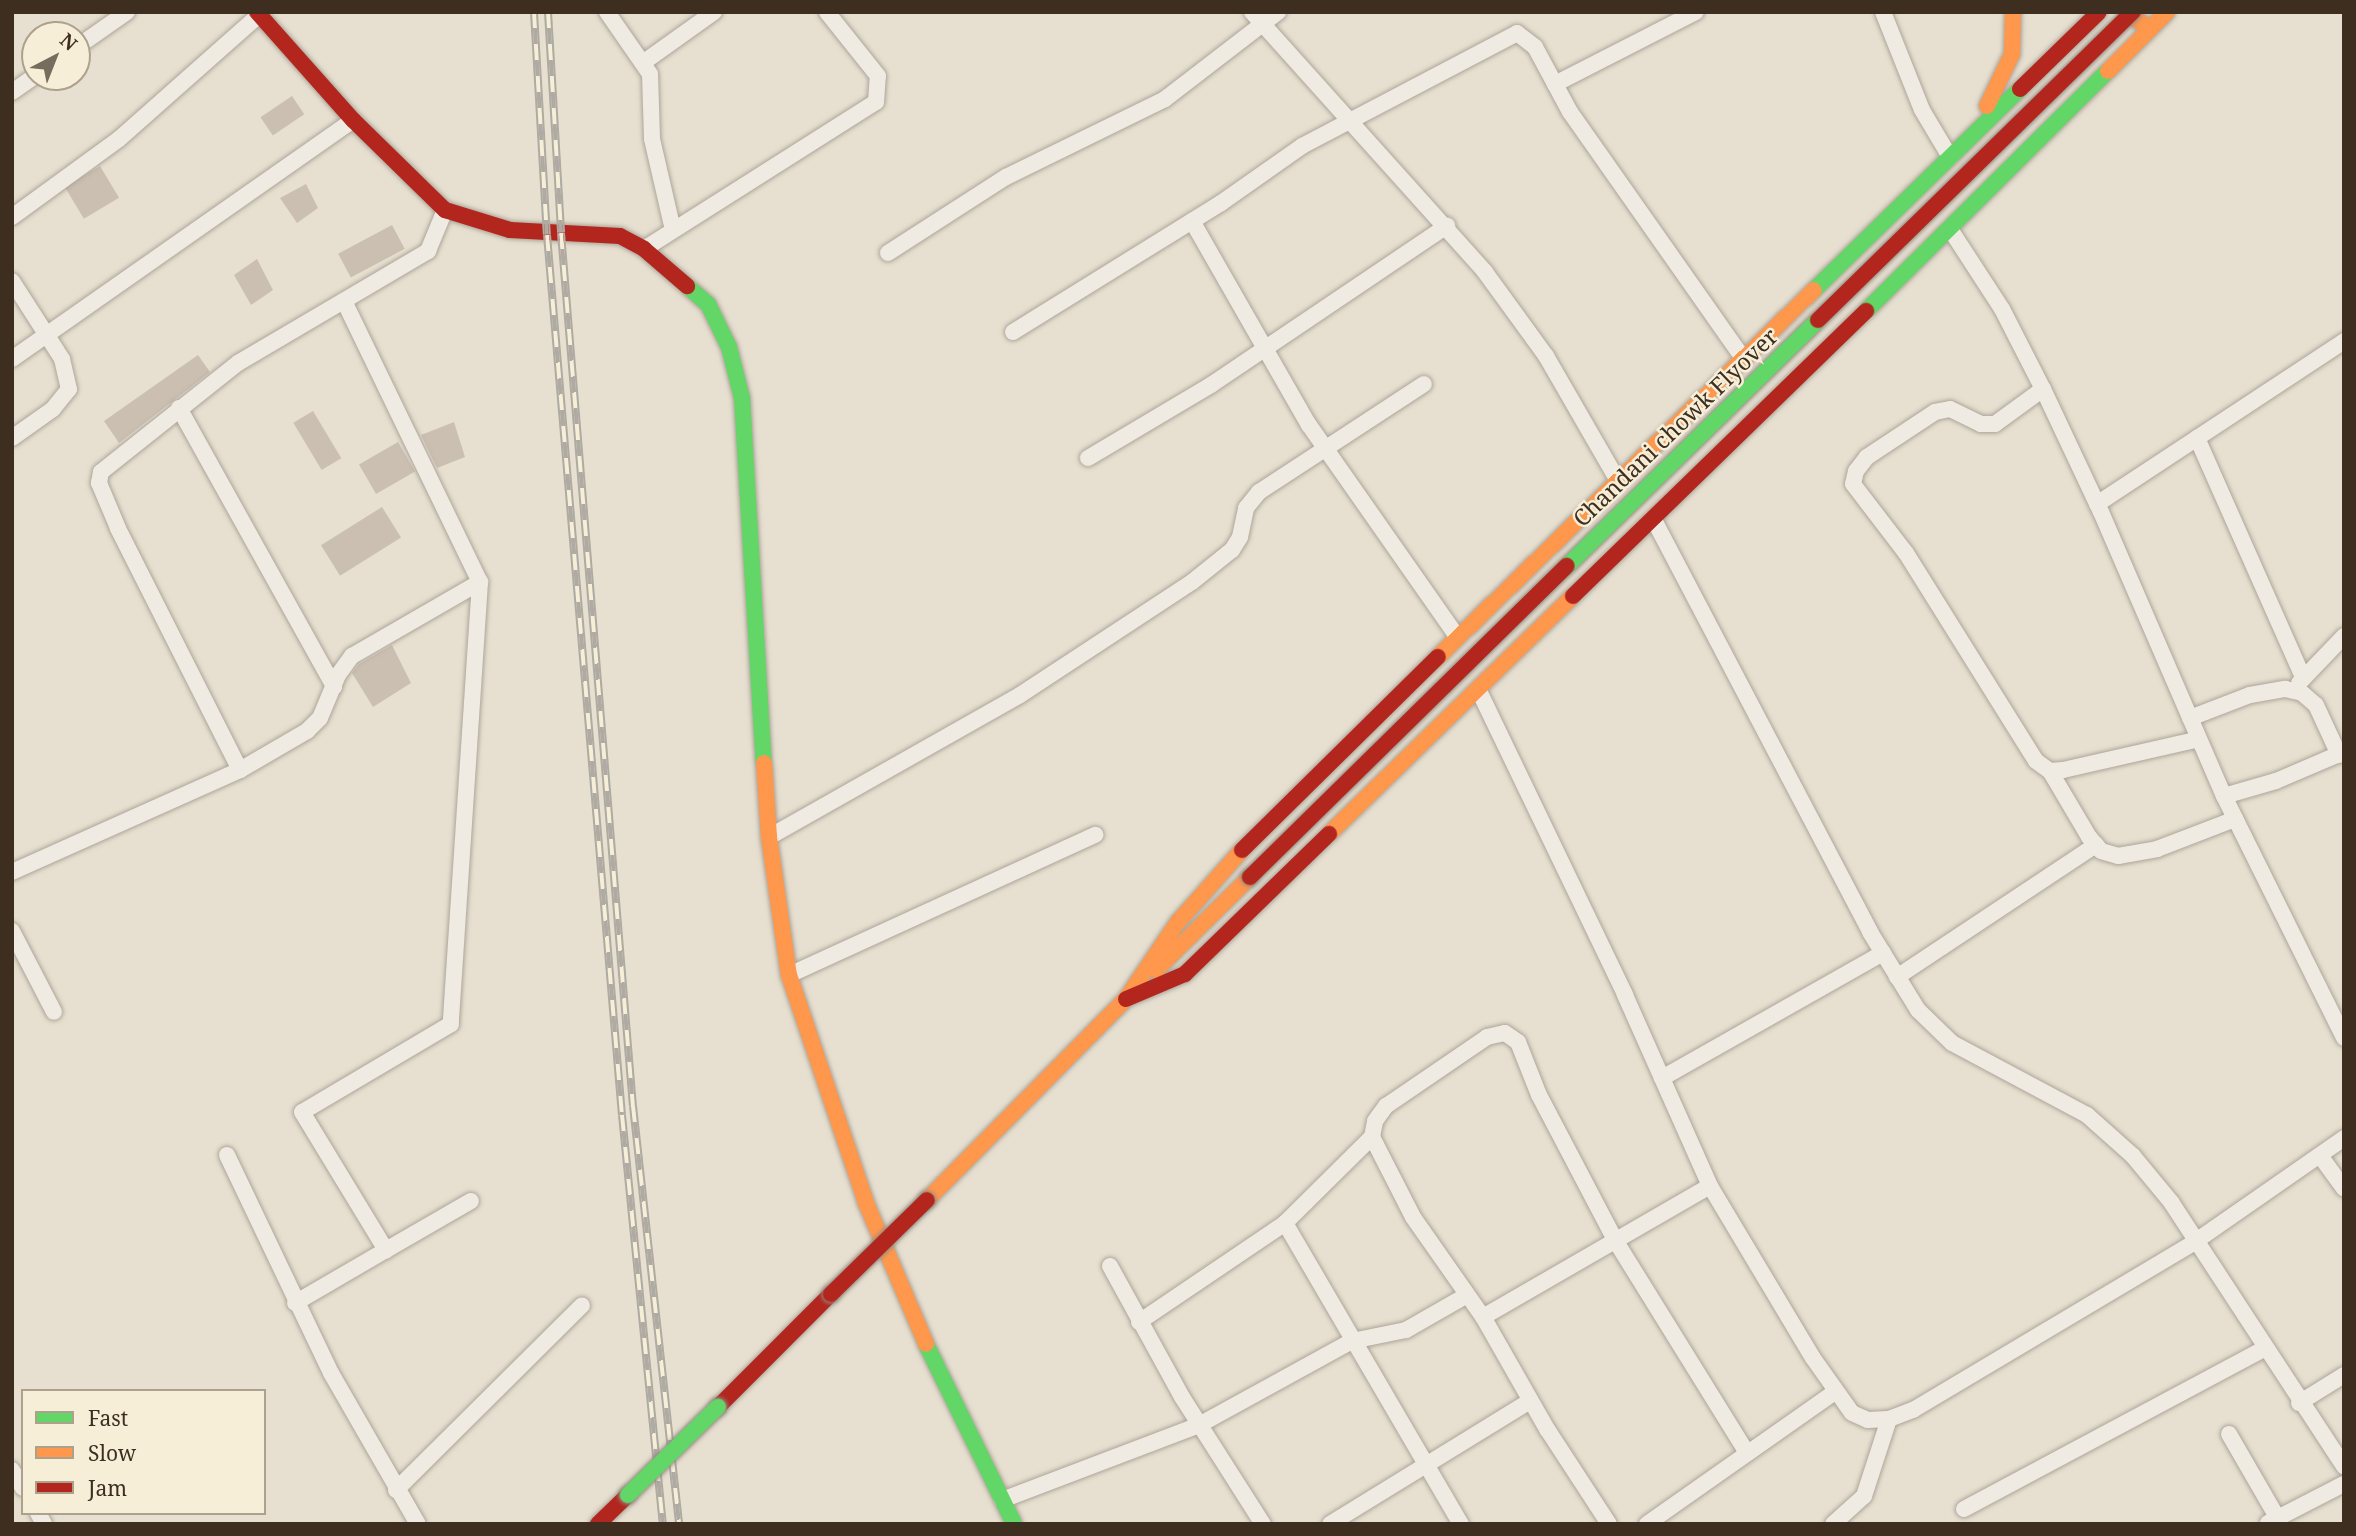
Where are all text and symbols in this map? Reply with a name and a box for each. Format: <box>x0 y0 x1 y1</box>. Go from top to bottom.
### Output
north arrow <box>21 21 91 91</box>
text: N <box>54 27 83 57</box>
street label: Chandani chowk Flyover <box>1567 322 1783 532</box>
legend <box>21 1389 266 1515</box>
text: Fast <box>88 1404 128 1432</box>
text: Slow <box>88 1439 136 1467</box>
text: Jam <box>88 1474 127 1502</box>

